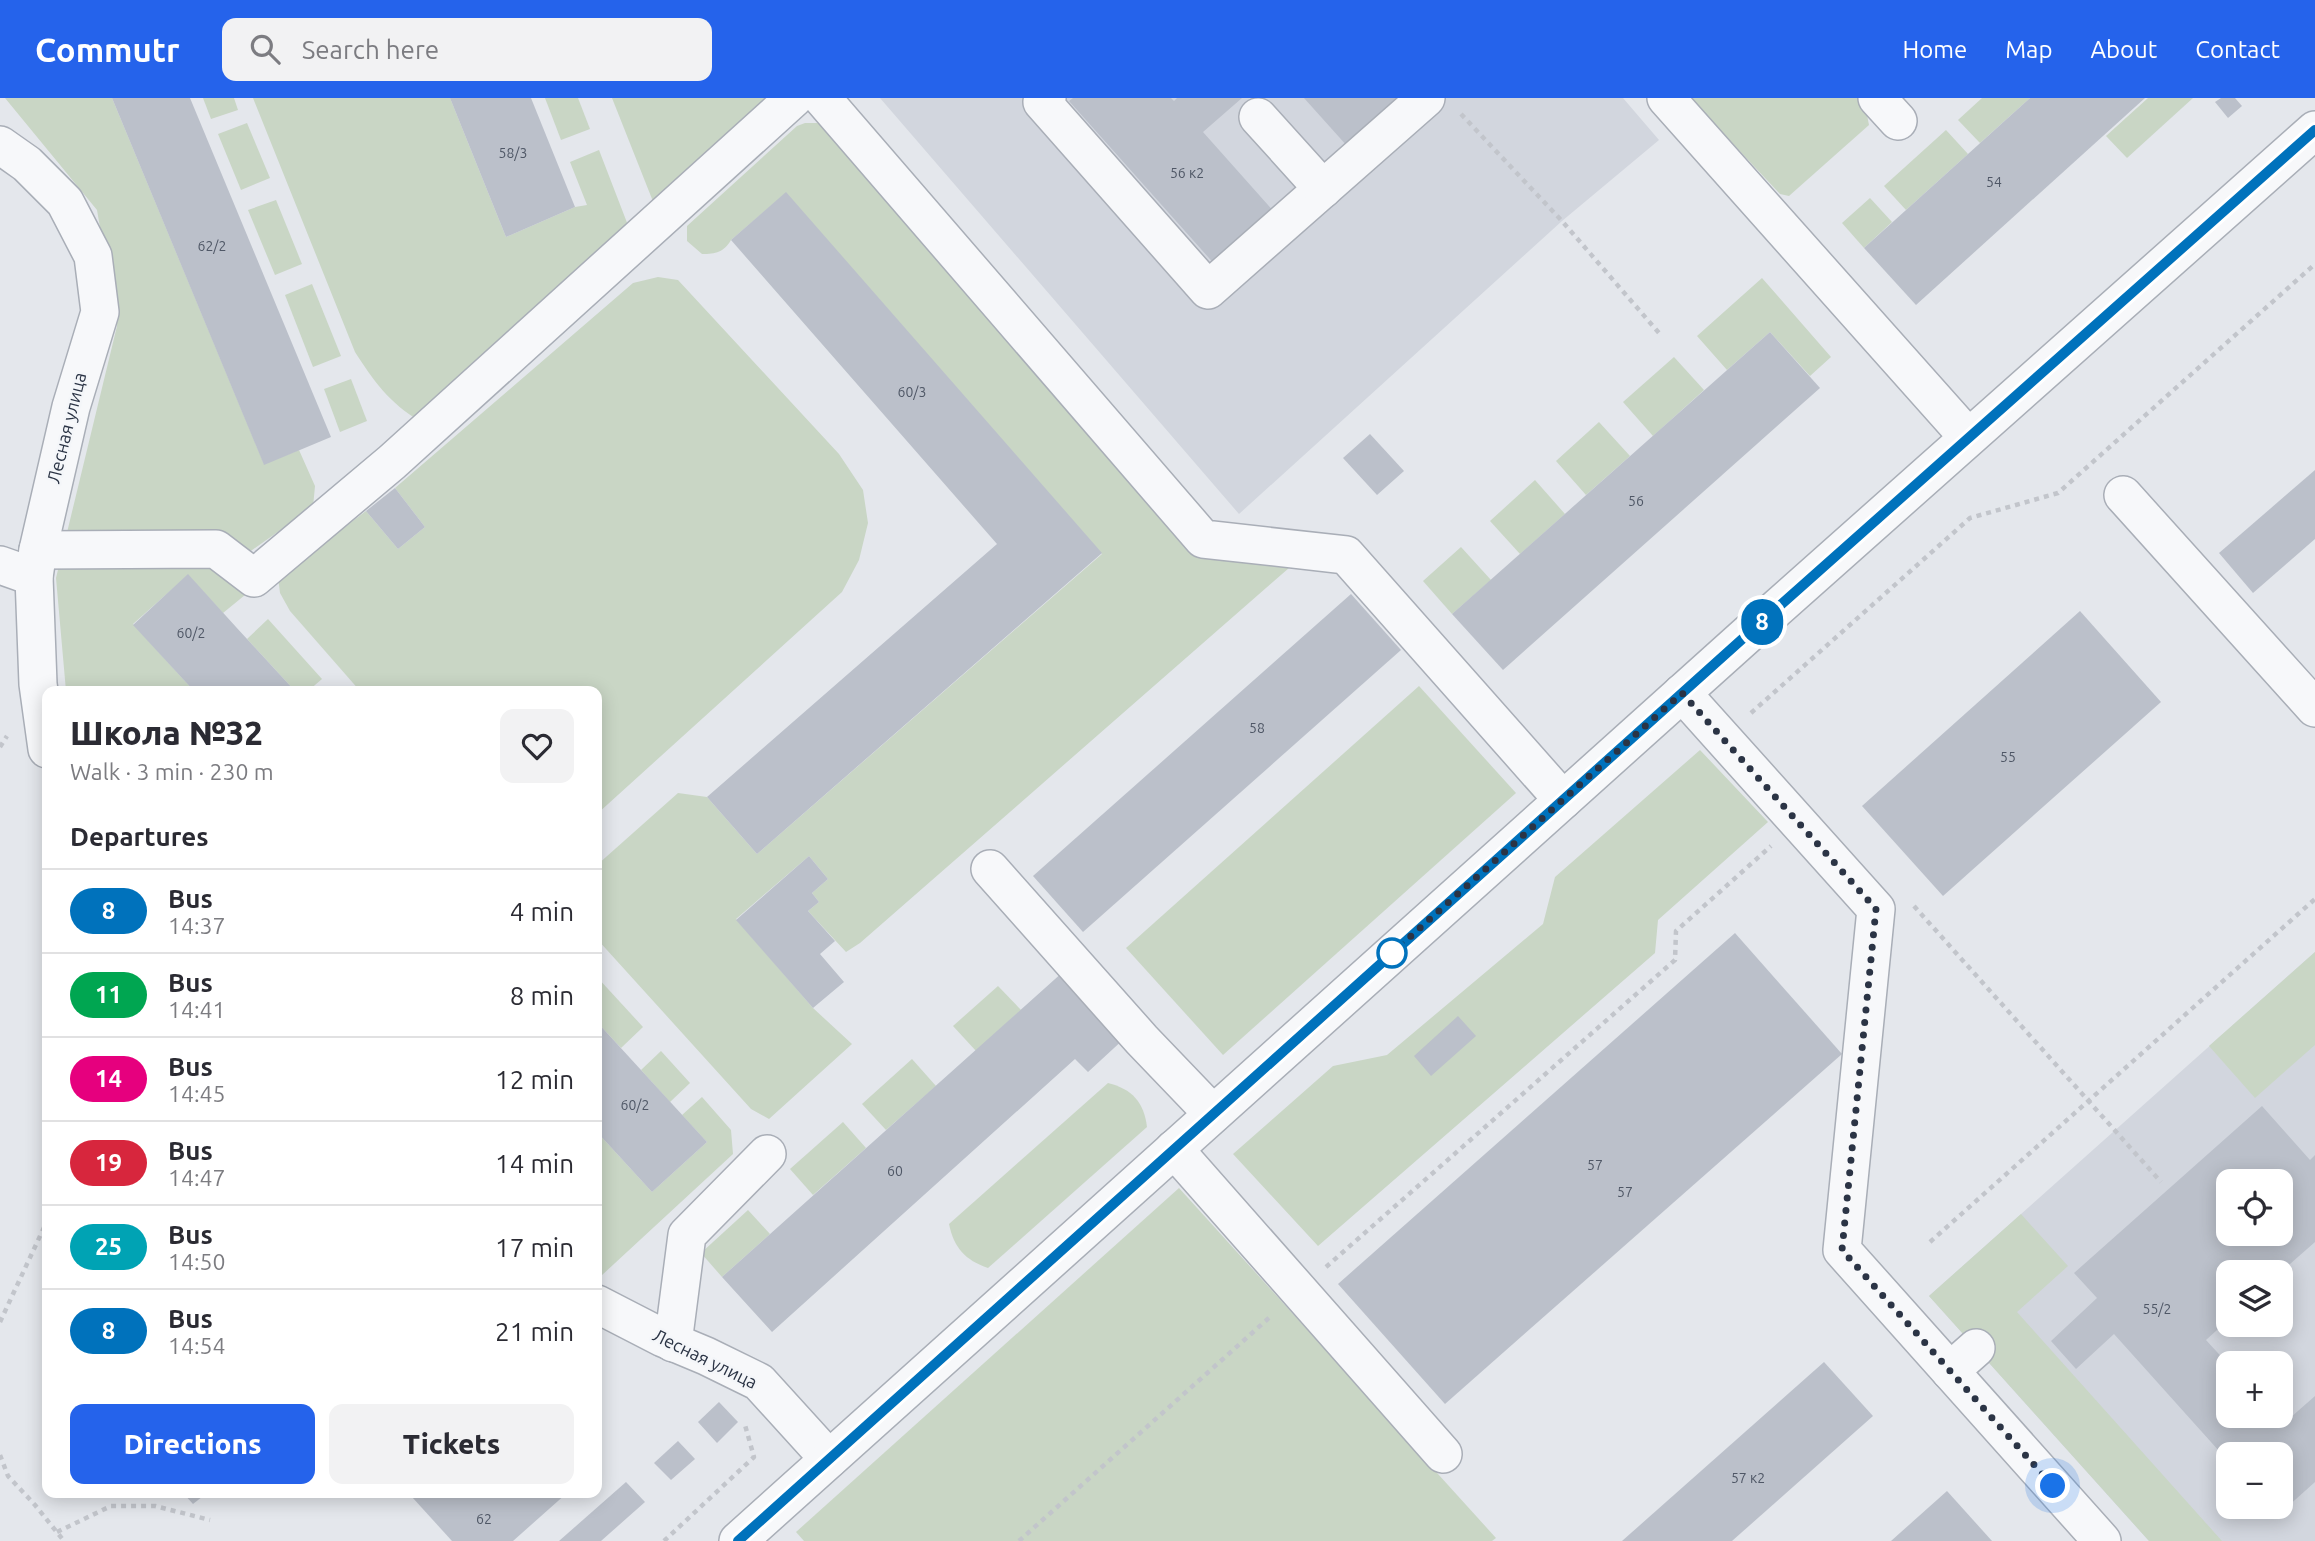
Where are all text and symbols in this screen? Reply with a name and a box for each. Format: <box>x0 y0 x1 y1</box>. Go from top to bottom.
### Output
search box <box>222 18 712 81</box>
icon: search <box>246 30 284 68</box>
text: Commutr <box>35 31 180 68</box>
text: Search here <box>302 35 439 64</box>
text: Home <box>1902 36 1967 63</box>
text: Map <box>2005 36 2052 63</box>
text: About <box>2090 36 2157 63</box>
text: Contact <box>2195 36 2280 63</box>
house number: 58/3 <box>499 145 527 161</box>
house number: 56 к2 <box>1170 165 1204 181</box>
house number: 54 <box>1986 174 2002 190</box>
house number: 62/2 <box>198 238 226 254</box>
street label: Лесная улица <box>43 370 89 485</box>
house number: 60/3 <box>898 384 926 400</box>
house number: 56 <box>1628 493 1644 509</box>
line badge: 8 <box>1739 599 1785 645</box>
text: 8 <box>1755 608 1769 635</box>
house number: 60/2 <box>177 625 205 641</box>
button: heart <box>500 709 574 783</box>
text: Школа №32 <box>70 714 263 751</box>
house number: 58 <box>1249 720 1265 736</box>
house number: 55 <box>2000 749 2016 765</box>
text: Walk · 3 min · 230 m <box>70 759 274 784</box>
text: Departures <box>70 822 208 851</box>
text: Bus <box>168 884 213 913</box>
text: 8 <box>102 897 115 924</box>
text: 4 min <box>510 897 574 926</box>
text: 14:37 <box>168 913 226 938</box>
unlabelled marker <box>1377 938 1407 968</box>
text: Bus <box>168 968 213 997</box>
text: 11 <box>95 981 122 1008</box>
text: 8 min <box>510 981 574 1010</box>
text: 14:41 <box>168 997 226 1022</box>
text: Bus <box>168 1052 213 1081</box>
text: 14 <box>95 1065 122 1092</box>
text: 12 min <box>495 1065 574 1094</box>
text: 14:45 <box>168 1081 226 1106</box>
house number: 60/2 <box>621 1097 649 1113</box>
text: Bus <box>168 1136 213 1165</box>
text: 19 <box>95 1149 122 1176</box>
text: 14 min <box>495 1149 574 1178</box>
house number: 57 <box>1587 1157 1603 1173</box>
house number: 60 <box>887 1163 903 1179</box>
text: 14:47 <box>168 1165 226 1190</box>
map controls <box>2216 1169 2293 1519</box>
button: locate <box>2216 1169 2293 1246</box>
house number: 57 <box>1617 1184 1633 1200</box>
text: Bus <box>168 1220 213 1249</box>
text: 25 <box>95 1233 122 1260</box>
text: 17 min <box>495 1233 574 1262</box>
text: 14:50 <box>168 1249 226 1274</box>
button: layers <box>2216 1260 2293 1337</box>
house number: 55/2 <box>2143 1301 2171 1317</box>
text: Bus <box>168 1304 213 1333</box>
text: 8 <box>102 1317 115 1344</box>
text: 21 min <box>495 1317 574 1346</box>
street label: Лесная улица <box>650 1324 761 1392</box>
text: 14:54 <box>168 1333 226 1358</box>
button: + <box>2216 1351 2293 1428</box>
button: Directions <box>70 1404 315 1484</box>
button: Tickets <box>329 1404 574 1484</box>
button: − <box>2216 1442 2293 1519</box>
your location <box>2035 1468 2070 1503</box>
house number: 57 к2 <box>1731 1470 1765 1486</box>
house number: 62 <box>476 1511 492 1527</box>

